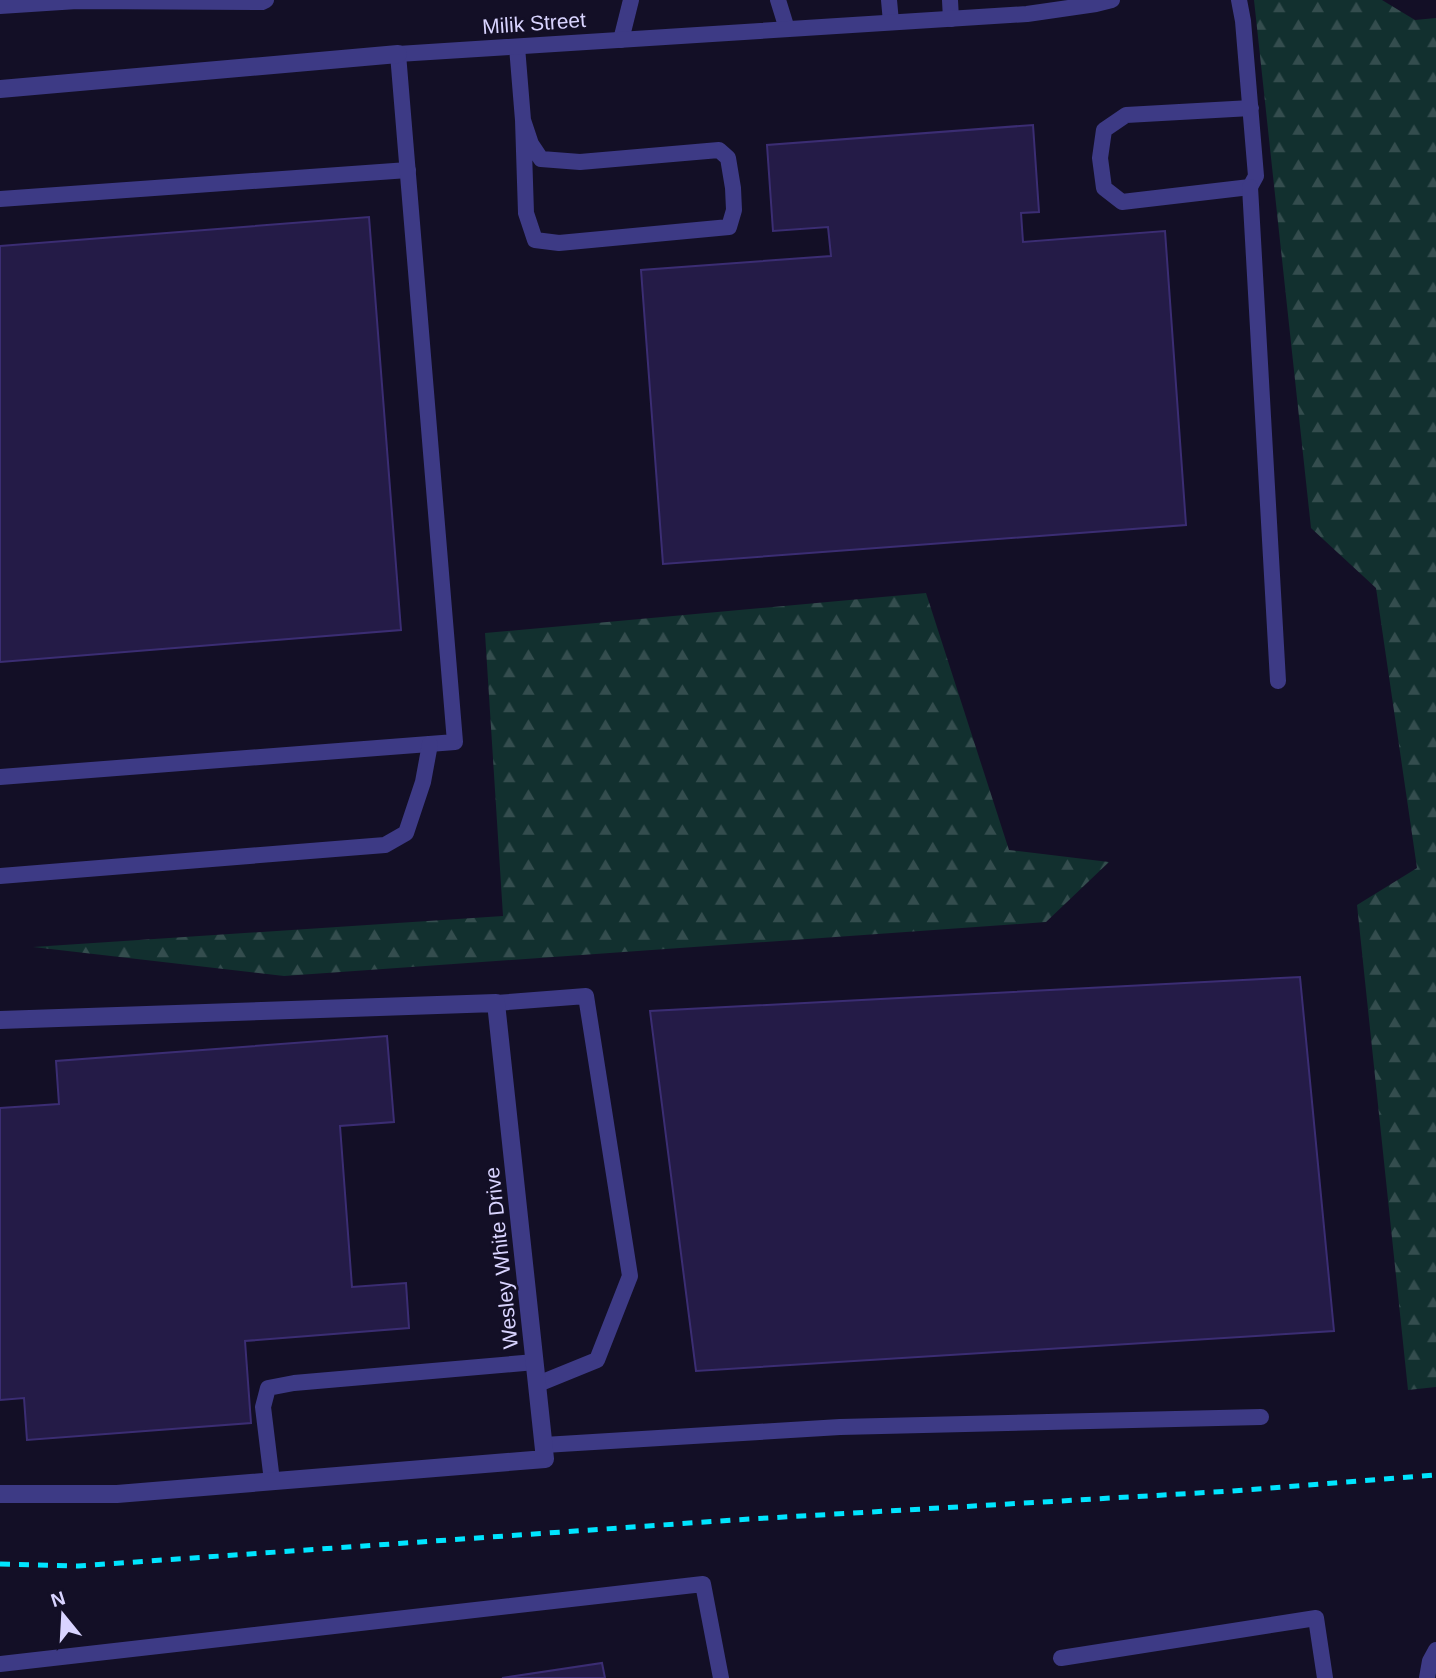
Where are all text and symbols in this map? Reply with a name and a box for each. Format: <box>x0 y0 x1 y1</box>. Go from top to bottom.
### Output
street label: Milik Street <box>481 8 587 38</box>
street label: Wesley White Drive <box>480 1166 522 1350</box>
north arrow <box>28 1580 98 1650</box>
text: N <box>48 1587 68 1611</box>

